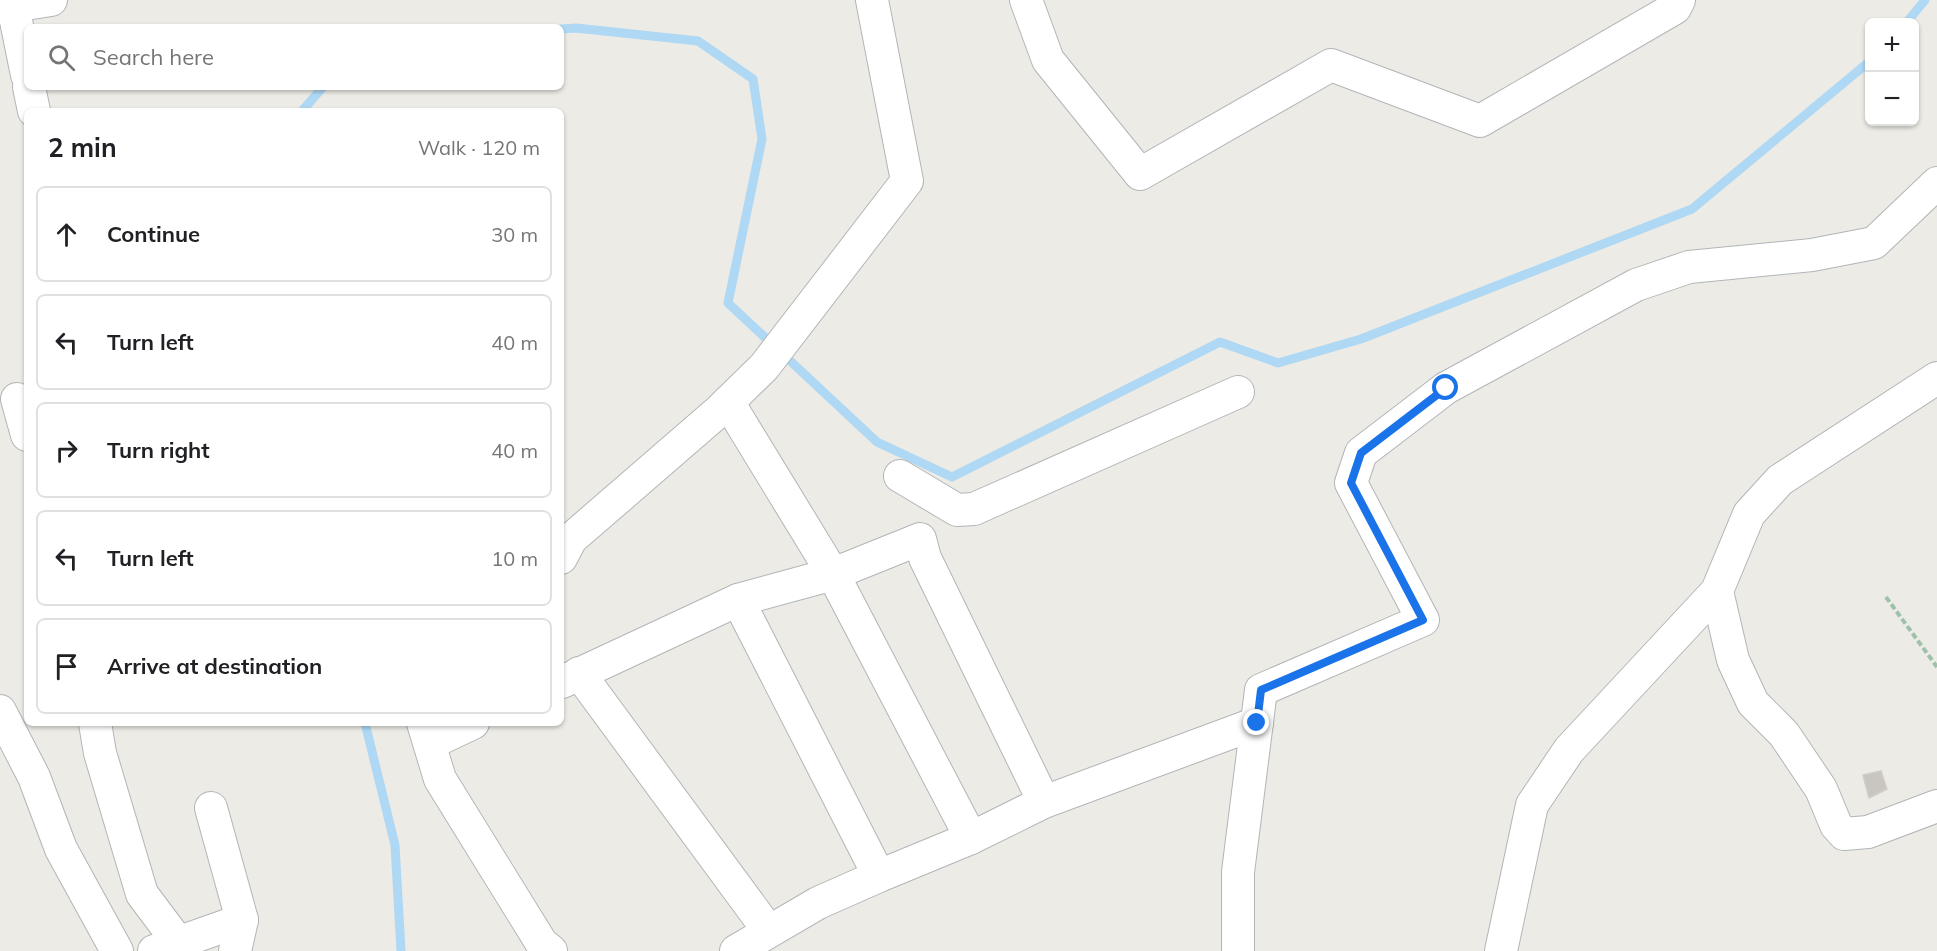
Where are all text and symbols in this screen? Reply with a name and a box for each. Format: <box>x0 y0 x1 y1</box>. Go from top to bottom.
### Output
map controls <box>1865 18 1919 126</box>
button: + <box>1865 18 1919 72</box>
search box <box>24 24 564 90</box>
icon: search <box>45 41 78 74</box>
text: Search here <box>93 43 214 71</box>
button: − <box>1865 72 1919 126</box>
text: 2 min <box>48 131 117 164</box>
text: Walk · 120 m <box>418 135 540 160</box>
icon: ahead <box>50 218 83 251</box>
text: Continue <box>107 220 200 248</box>
text: 30 m <box>491 222 538 247</box>
icon: left <box>50 326 83 359</box>
text: Turn left <box>107 328 194 356</box>
text: 40 m <box>491 330 538 355</box>
route start <box>1432 374 1458 400</box>
icon: right <box>50 434 83 467</box>
text: Turn right <box>107 436 210 464</box>
text: 40 m <box>491 438 538 463</box>
icon: left <box>50 542 83 575</box>
text: Turn left <box>107 544 194 572</box>
text: 10 m <box>491 546 538 571</box>
icon: arrive <box>50 650 83 683</box>
text: Arrive at destination <box>107 652 322 680</box>
route end <box>1243 709 1269 735</box>

